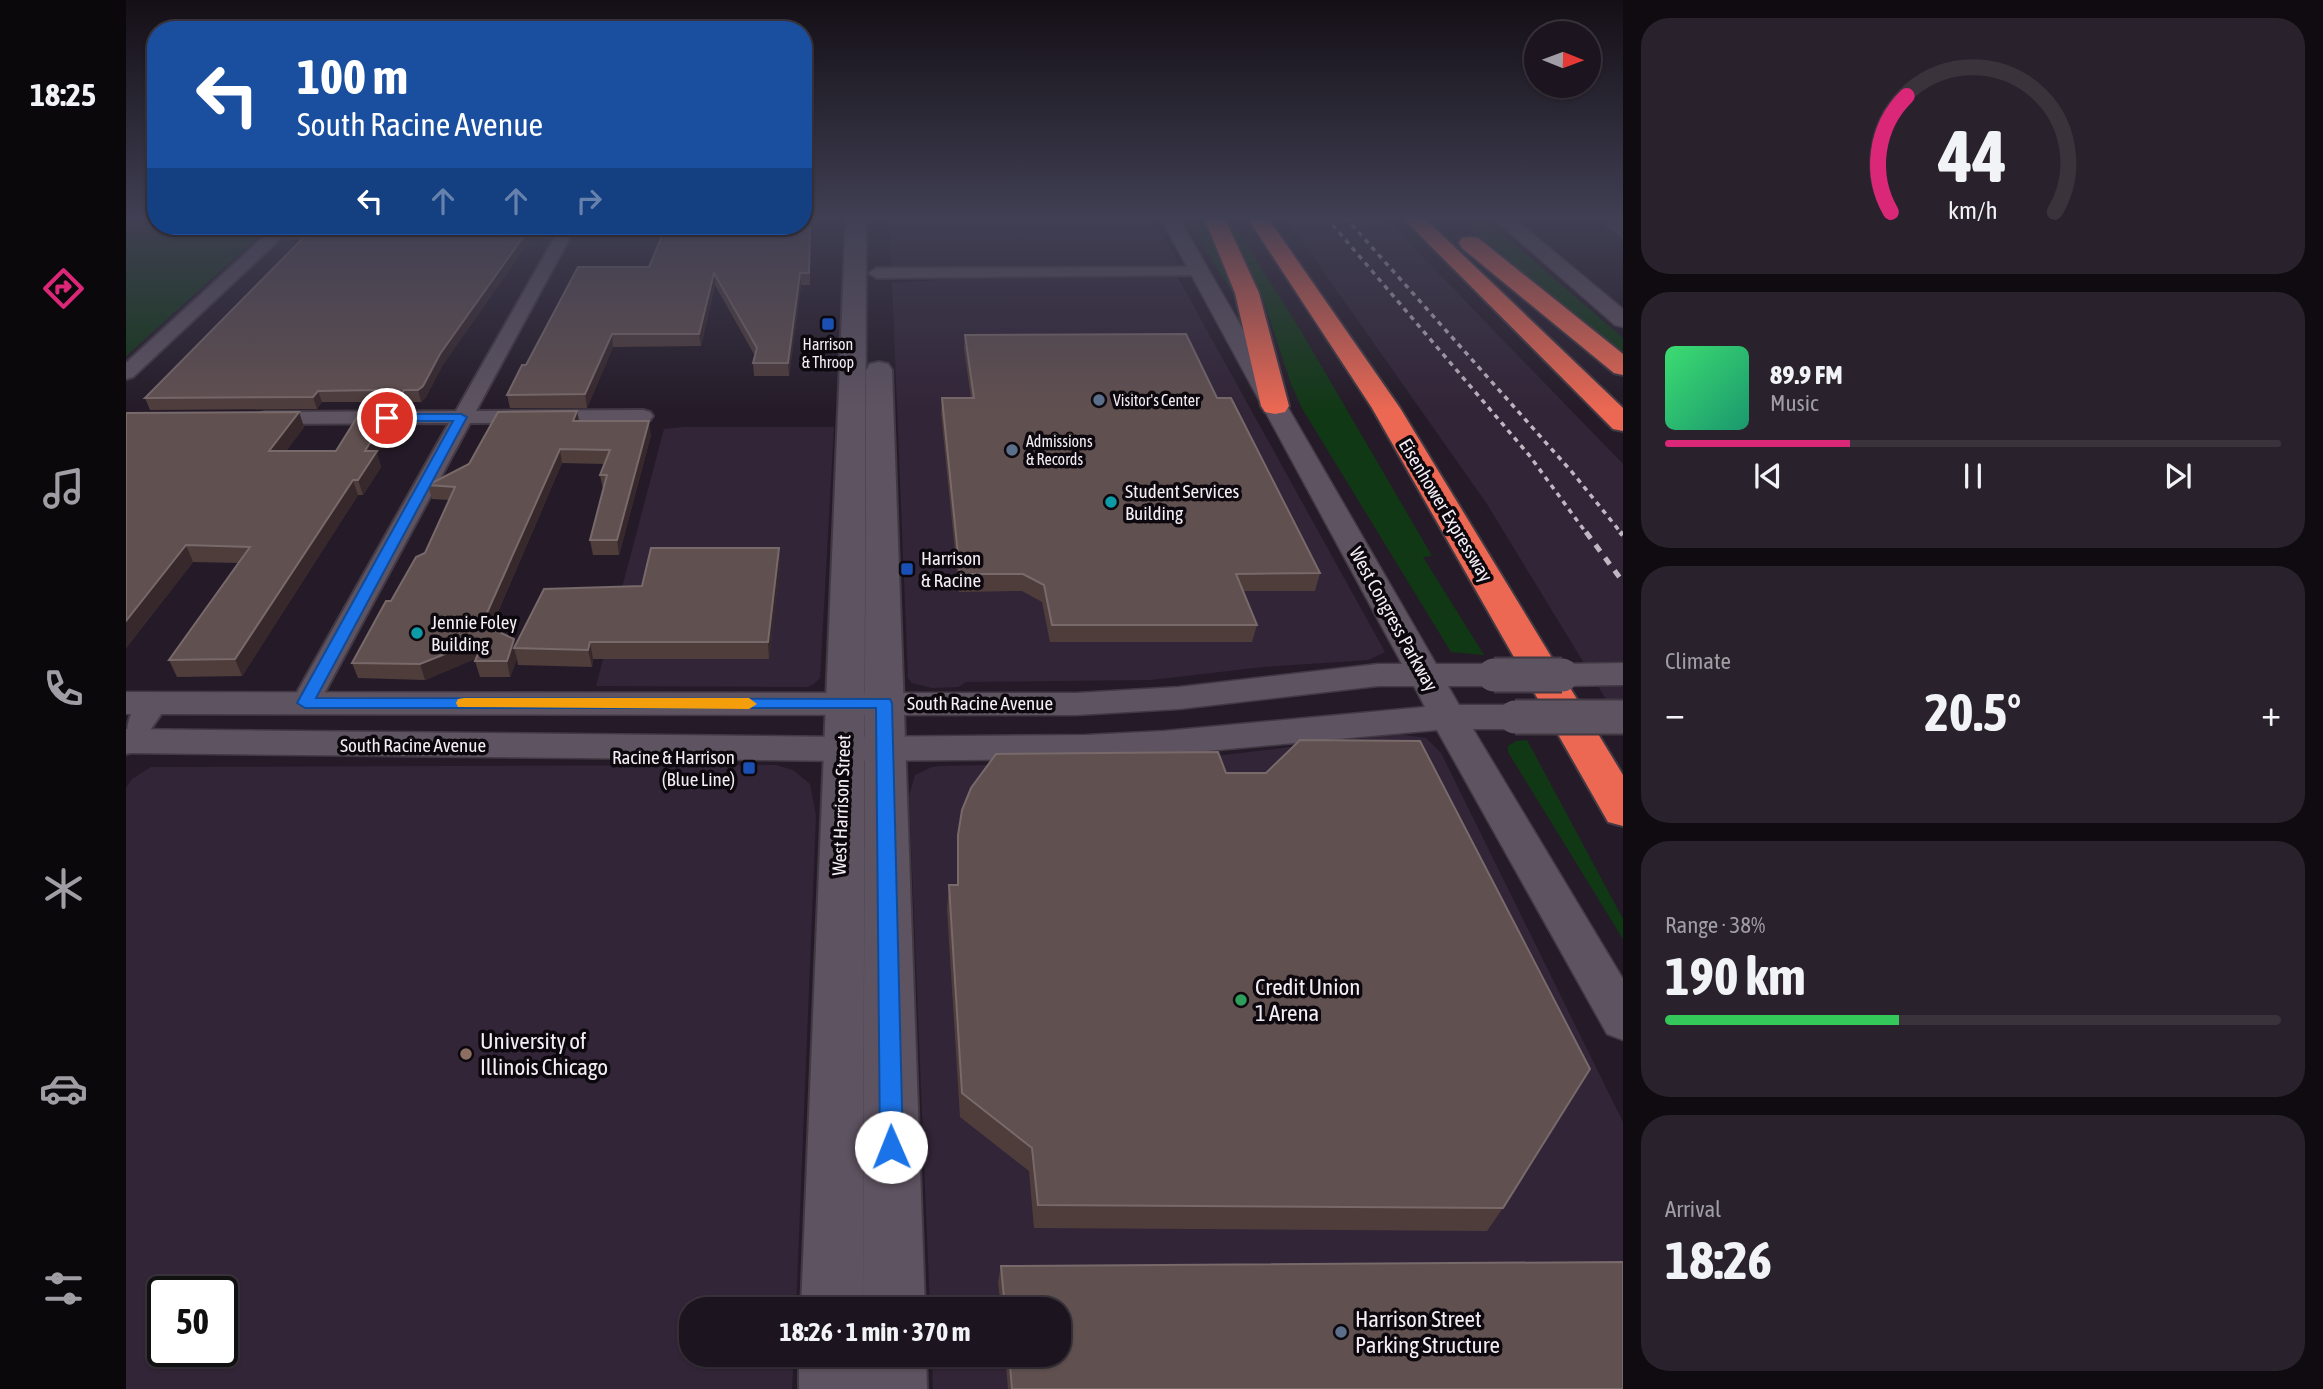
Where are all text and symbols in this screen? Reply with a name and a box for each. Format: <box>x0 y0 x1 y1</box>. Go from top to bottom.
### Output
north arrow <box>1524 21 1601 98</box>
map controls <box>1524 21 1601 98</box>
text: 100 m <box>297 48 408 104</box>
icon: left <box>182 49 273 140</box>
text: 18:25 <box>30 76 96 113</box>
text: South Racine Avenue <box>297 106 543 143</box>
text: 44 <box>1938 114 2007 197</box>
icon: left <box>351 182 389 220</box>
icon: ahead <box>424 182 462 220</box>
icon: ahead <box>497 182 535 220</box>
icon: right <box>570 182 608 220</box>
text: km/h <box>1948 196 1998 224</box>
icon: directions <box>39 264 88 313</box>
marker: Harrison & Throop <box>820 316 836 332</box>
place label: Harrison & Throop <box>802 335 854 372</box>
text: 89.9 FM <box>1770 360 1843 390</box>
pin <box>357 388 417 448</box>
text: Music <box>1770 390 1818 416</box>
place label: Visitor's Center <box>1113 391 1200 409</box>
marker: Visitor's Center <box>1091 392 1107 408</box>
icon: arrive <box>368 399 406 437</box>
place label: Admissions & Records <box>1026 432 1093 468</box>
street label: Eisenhower Expressway <box>1395 434 1498 586</box>
marker: Admissions & Records <box>1004 442 1020 458</box>
icon: previous <box>1749 457 1787 495</box>
icon: pause <box>1954 457 1992 495</box>
icon: next <box>2159 457 2197 495</box>
icon: music <box>39 464 88 513</box>
place label: Student Services Building <box>1125 480 1240 524</box>
marker: Student Services Building <box>1103 494 1119 510</box>
street label: West Congress Parkway <box>1345 543 1443 695</box>
place label: Harrison & Racine <box>921 547 981 591</box>
marker: Harrison & Racine <box>899 561 915 577</box>
place label: Jennie Foley Building <box>431 611 517 655</box>
marker: Jennie Foley Building <box>409 625 425 641</box>
text: Climate <box>1665 648 1731 674</box>
icon: phone <box>39 664 88 713</box>
text: 20.5° <box>1925 682 2021 742</box>
text: − <box>1665 691 1685 734</box>
text: + <box>2261 691 2281 734</box>
street label: South Racine Avenue <box>907 692 1053 714</box>
street label: South Racine Avenue <box>340 734 486 756</box>
street label: West Harrison Street <box>828 734 854 876</box>
place label: Racine & Harrison (Blue Line) <box>612 746 735 790</box>
marker: Racine & Harrison (Blue Line) <box>741 760 757 776</box>
icon: climate <box>39 864 88 913</box>
text: Range · 38% <box>1665 912 1765 938</box>
text: 190 km <box>1665 946 1806 1006</box>
place label: Credit Union 1 Arena <box>1255 974 1360 1026</box>
marker: Credit Union 1 Arena <box>1233 992 1249 1008</box>
place label: University of Illinois Chicago <box>480 1028 608 1080</box>
marker: University of Illinois Chicago <box>458 1046 474 1062</box>
icon: car <box>39 1064 88 1113</box>
position arrow <box>854 1110 928 1184</box>
text: Arrival <box>1665 1196 1721 1222</box>
text: 18:26 <box>1665 1230 1772 1290</box>
icon: filters <box>39 1264 88 1313</box>
speed limit sign: 50 <box>147 1276 238 1367</box>
place label: Harrison Street Parking Structure <box>1355 1306 1500 1358</box>
text: 18:26 · 1 min · 370 m <box>780 1317 970 1347</box>
marker: Harrison Street Parking Structure <box>1333 1324 1349 1340</box>

